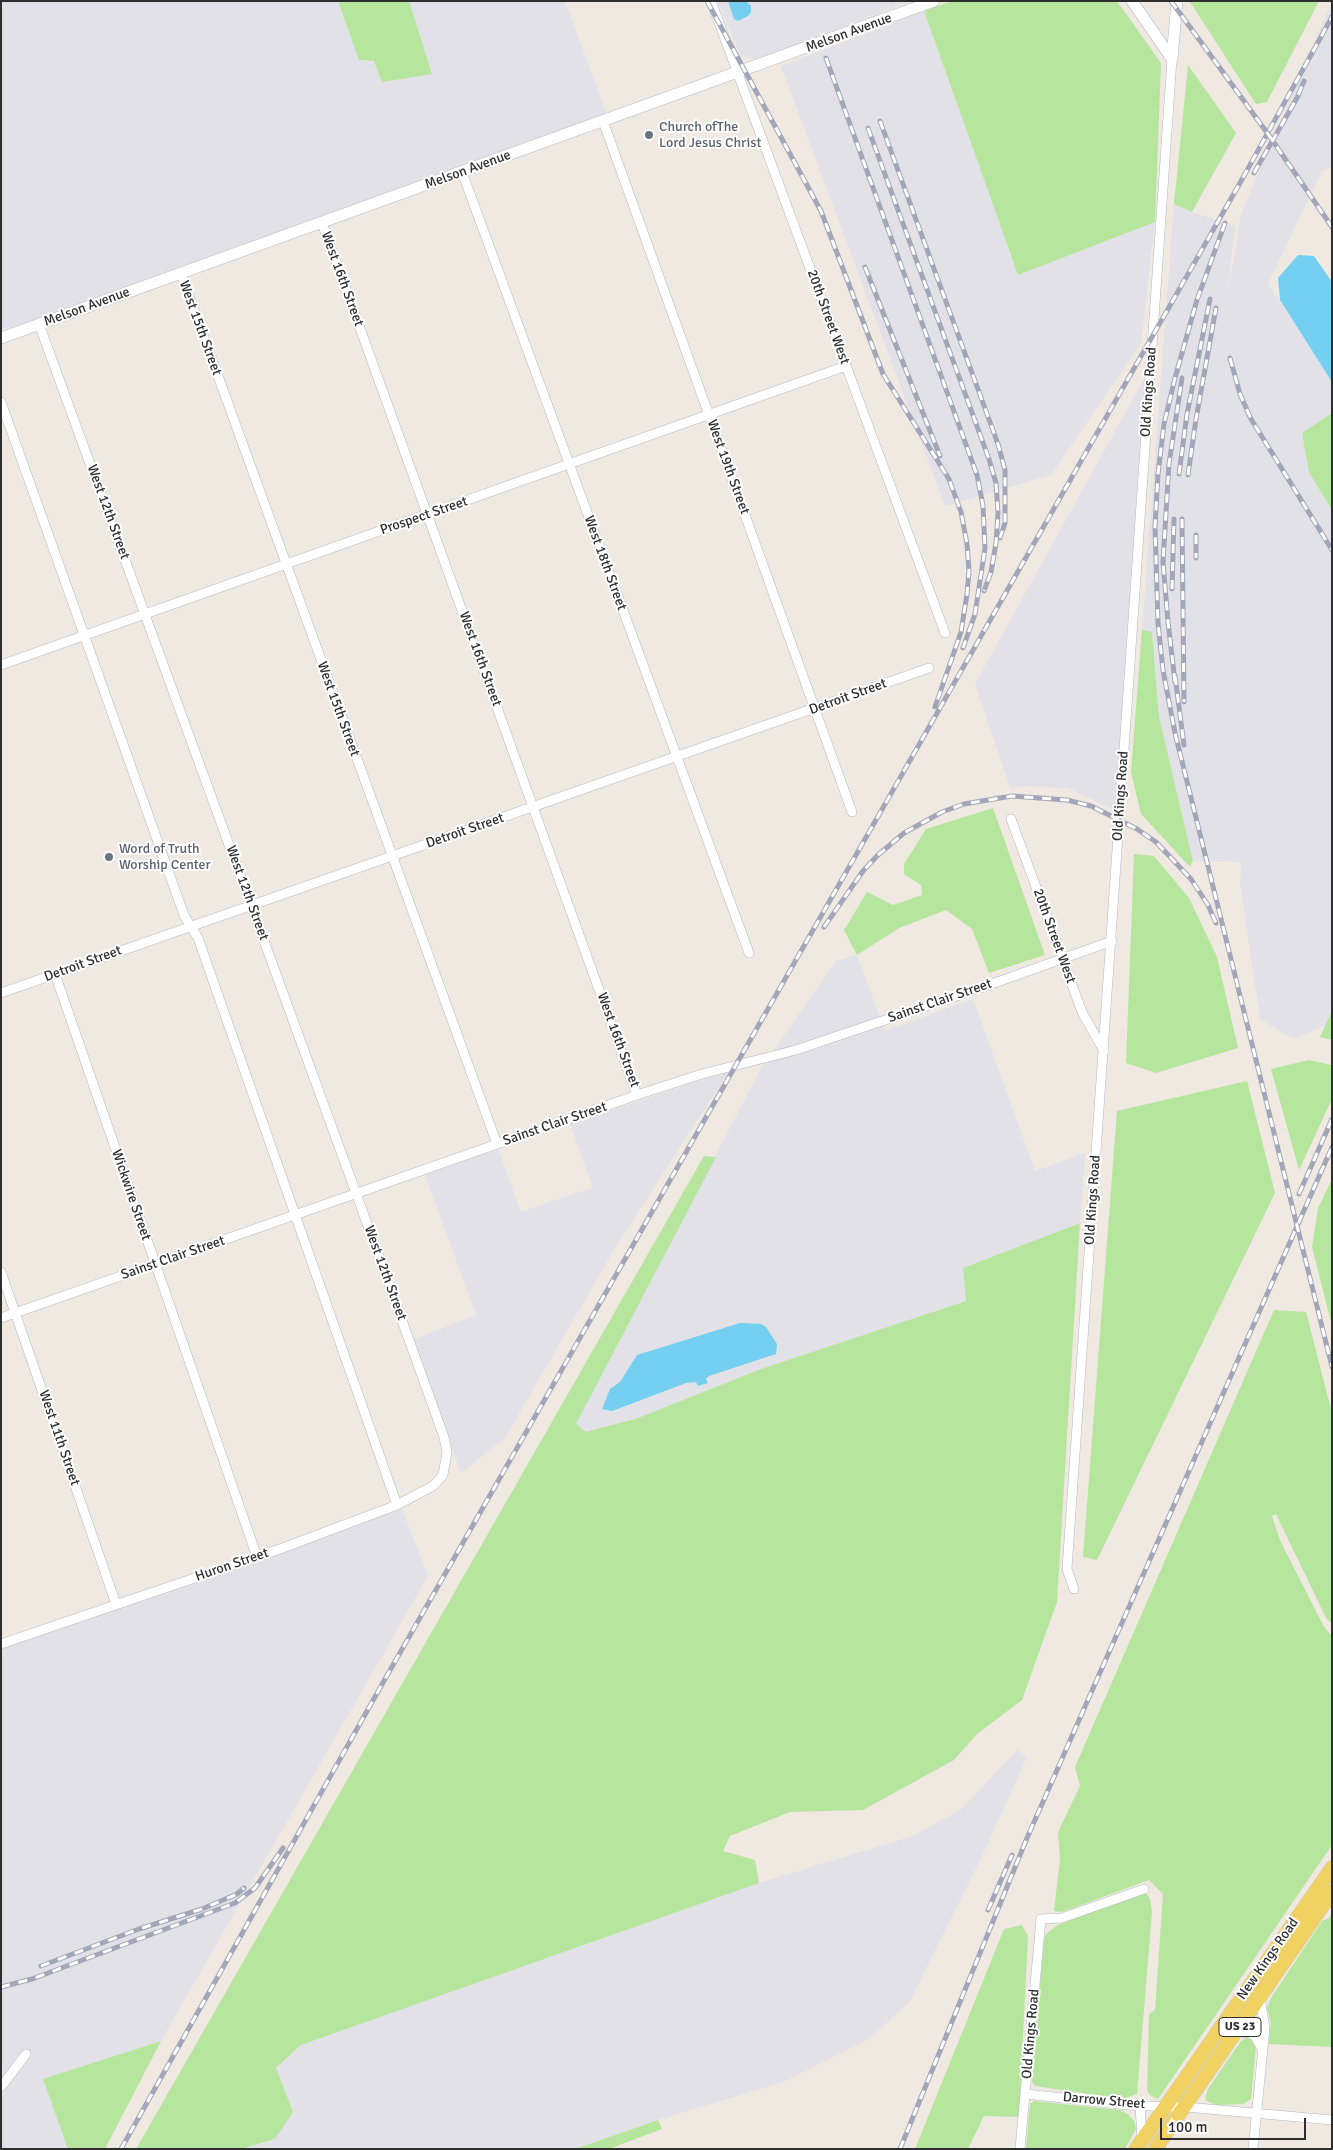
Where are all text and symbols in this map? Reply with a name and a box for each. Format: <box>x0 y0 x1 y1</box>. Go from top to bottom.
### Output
street label: Melson Avenue <box>804 10 894 56</box>
place label: Church ofThe Lord Jesus Christ <box>659 119 761 152</box>
marker: Church ofThe Lord Jesus Christ <box>643 129 655 141</box>
street label: Melson Avenue <box>423 147 513 193</box>
street label: West 16th Street <box>317 229 367 329</box>
street label: 20th Street West <box>803 267 853 367</box>
street label: West 15th Street <box>175 278 225 378</box>
street label: Melson Avenue <box>42 284 132 330</box>
street label: Old Kings Road <box>1137 346 1161 438</box>
street label: West 19th Street <box>703 417 753 517</box>
street label: West 12th Street <box>83 462 133 562</box>
street label: Prospect Street <box>378 493 470 539</box>
street label: West 18th Street <box>580 513 630 613</box>
street label: West 16th Street <box>455 609 505 709</box>
street label: West 15th Street <box>313 659 363 759</box>
street label: Detroit Street <box>807 675 889 719</box>
street label: Old Kings Road <box>1109 750 1133 842</box>
street label: Detroit Street <box>424 810 506 852</box>
place label: Word of Truth Worship Center <box>119 841 211 874</box>
street label: West 12th Street <box>222 843 272 943</box>
marker: Word of Truth Worship Center <box>103 851 115 863</box>
street label: 20th Street West <box>1029 886 1079 986</box>
street label: Detroit Street <box>42 942 124 986</box>
street label: Sainst Clair Street <box>886 975 994 1027</box>
street label: West 16th Street <box>593 990 643 1090</box>
street label: Sainst Clair Street <box>501 1098 609 1150</box>
street label: Wickwire Street <box>108 1147 154 1243</box>
street label: Old Kings Road <box>1081 1154 1105 1246</box>
street label: West 12th Street <box>360 1223 410 1323</box>
street label: Sainst Clair Street <box>119 1232 227 1284</box>
street label: West 11th Street <box>35 1388 83 1488</box>
street label: Huron Street <box>193 1545 271 1585</box>
street label: New Kings Road <box>1234 1915 1302 2003</box>
street label: Old Kings Road <box>1019 1988 1043 2080</box>
road number: US 23 <box>1219 2018 1261 2036</box>
street label: Darrow Street <box>1062 2089 1146 2113</box>
scale bar <box>1163 2108 1309 2140</box>
text: 100 m <box>1168 2118 1208 2136</box>

